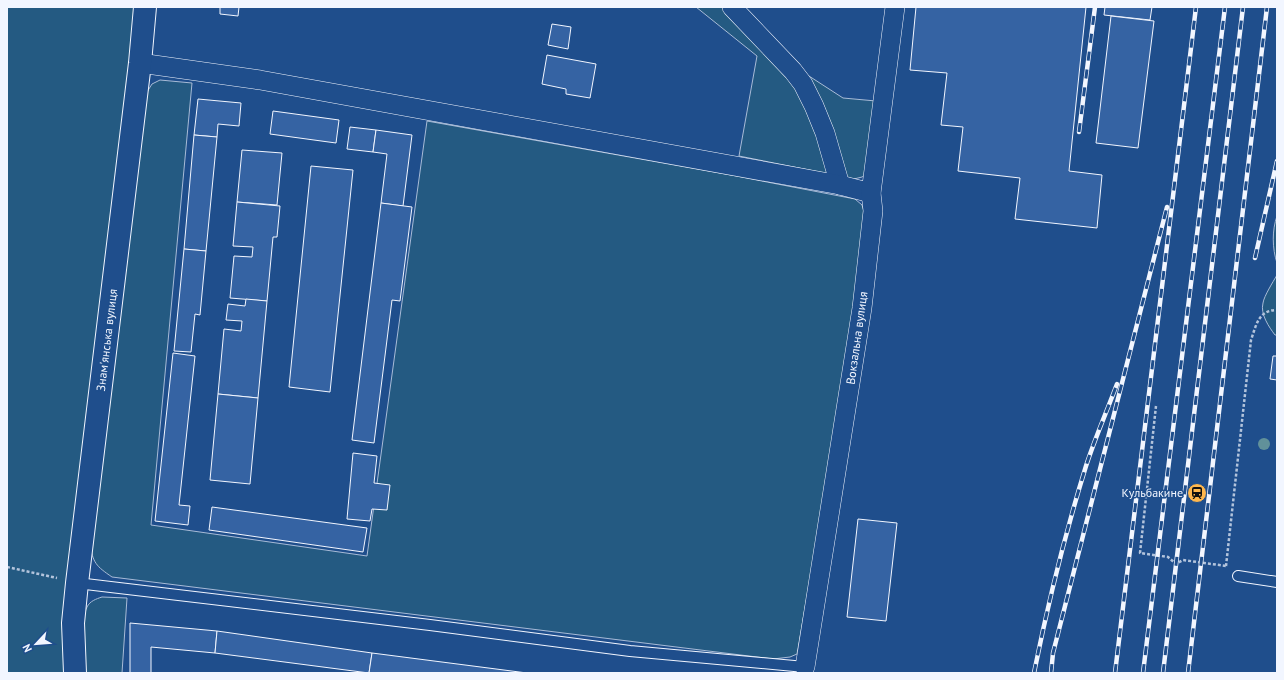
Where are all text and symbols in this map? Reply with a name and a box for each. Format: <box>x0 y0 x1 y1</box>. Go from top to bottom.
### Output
street label: Знам'янська вулиця <box>93 288 120 392</box>
street label: Вокзальна вулиця <box>843 290 870 385</box>
station icon: Кульбакине <box>1186 482 1208 504</box>
place label: Кульбакине <box>1121 485 1183 500</box>
north arrow <box>16 624 56 664</box>
text: N <box>19 642 35 655</box>

